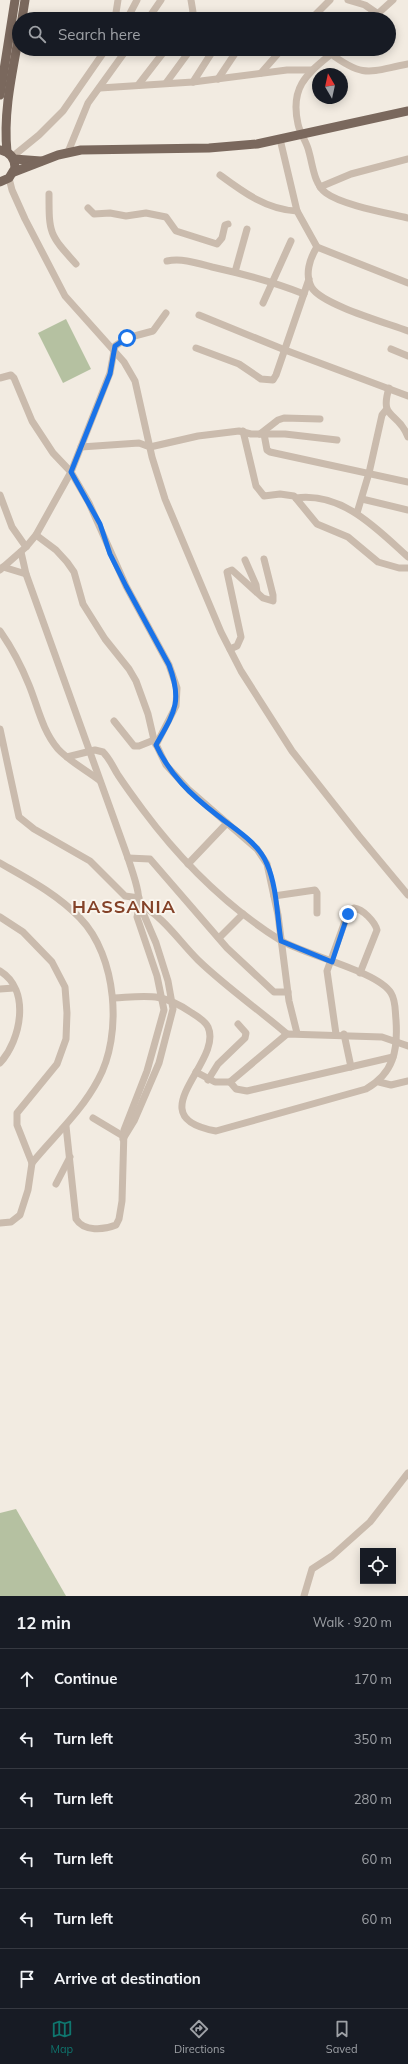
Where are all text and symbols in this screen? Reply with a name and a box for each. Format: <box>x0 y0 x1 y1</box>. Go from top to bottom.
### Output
search box <box>12 12 396 56</box>
icon: search <box>26 23 48 45</box>
text: Search here <box>58 25 140 44</box>
north arrow <box>312 68 348 104</box>
route start <box>118 329 136 347</box>
district label: HASSANIA <box>72 895 176 918</box>
route end <box>339 905 357 923</box>
map controls <box>360 1548 396 1584</box>
button: locate <box>360 1548 396 1584</box>
text: 12 min <box>16 1612 71 1633</box>
text: Walk · 920 m <box>313 1614 392 1630</box>
icon: ahead <box>16 1668 38 1690</box>
text: Continue <box>54 1669 117 1688</box>
text: 170 m <box>354 1671 392 1687</box>
icon: left <box>16 1728 38 1750</box>
text: Turn left <box>54 1729 113 1748</box>
text: 350 m <box>354 1731 392 1747</box>
icon: left <box>16 1788 38 1810</box>
text: Turn left <box>54 1789 113 1808</box>
text: 280 m <box>354 1791 392 1807</box>
icon: left <box>16 1848 38 1870</box>
text: Turn left <box>54 1849 113 1868</box>
text: 60 m <box>362 1851 392 1867</box>
icon: left <box>16 1908 38 1930</box>
text: Turn left <box>54 1909 113 1928</box>
text: 60 m <box>362 1911 392 1927</box>
icon: arrive <box>16 1968 38 1990</box>
text: Arrive at destination <box>54 1969 201 1988</box>
tab: Map <box>50 2018 73 2056</box>
tab: Directions <box>174 2018 225 2056</box>
tab: Saved <box>326 2018 358 2056</box>

